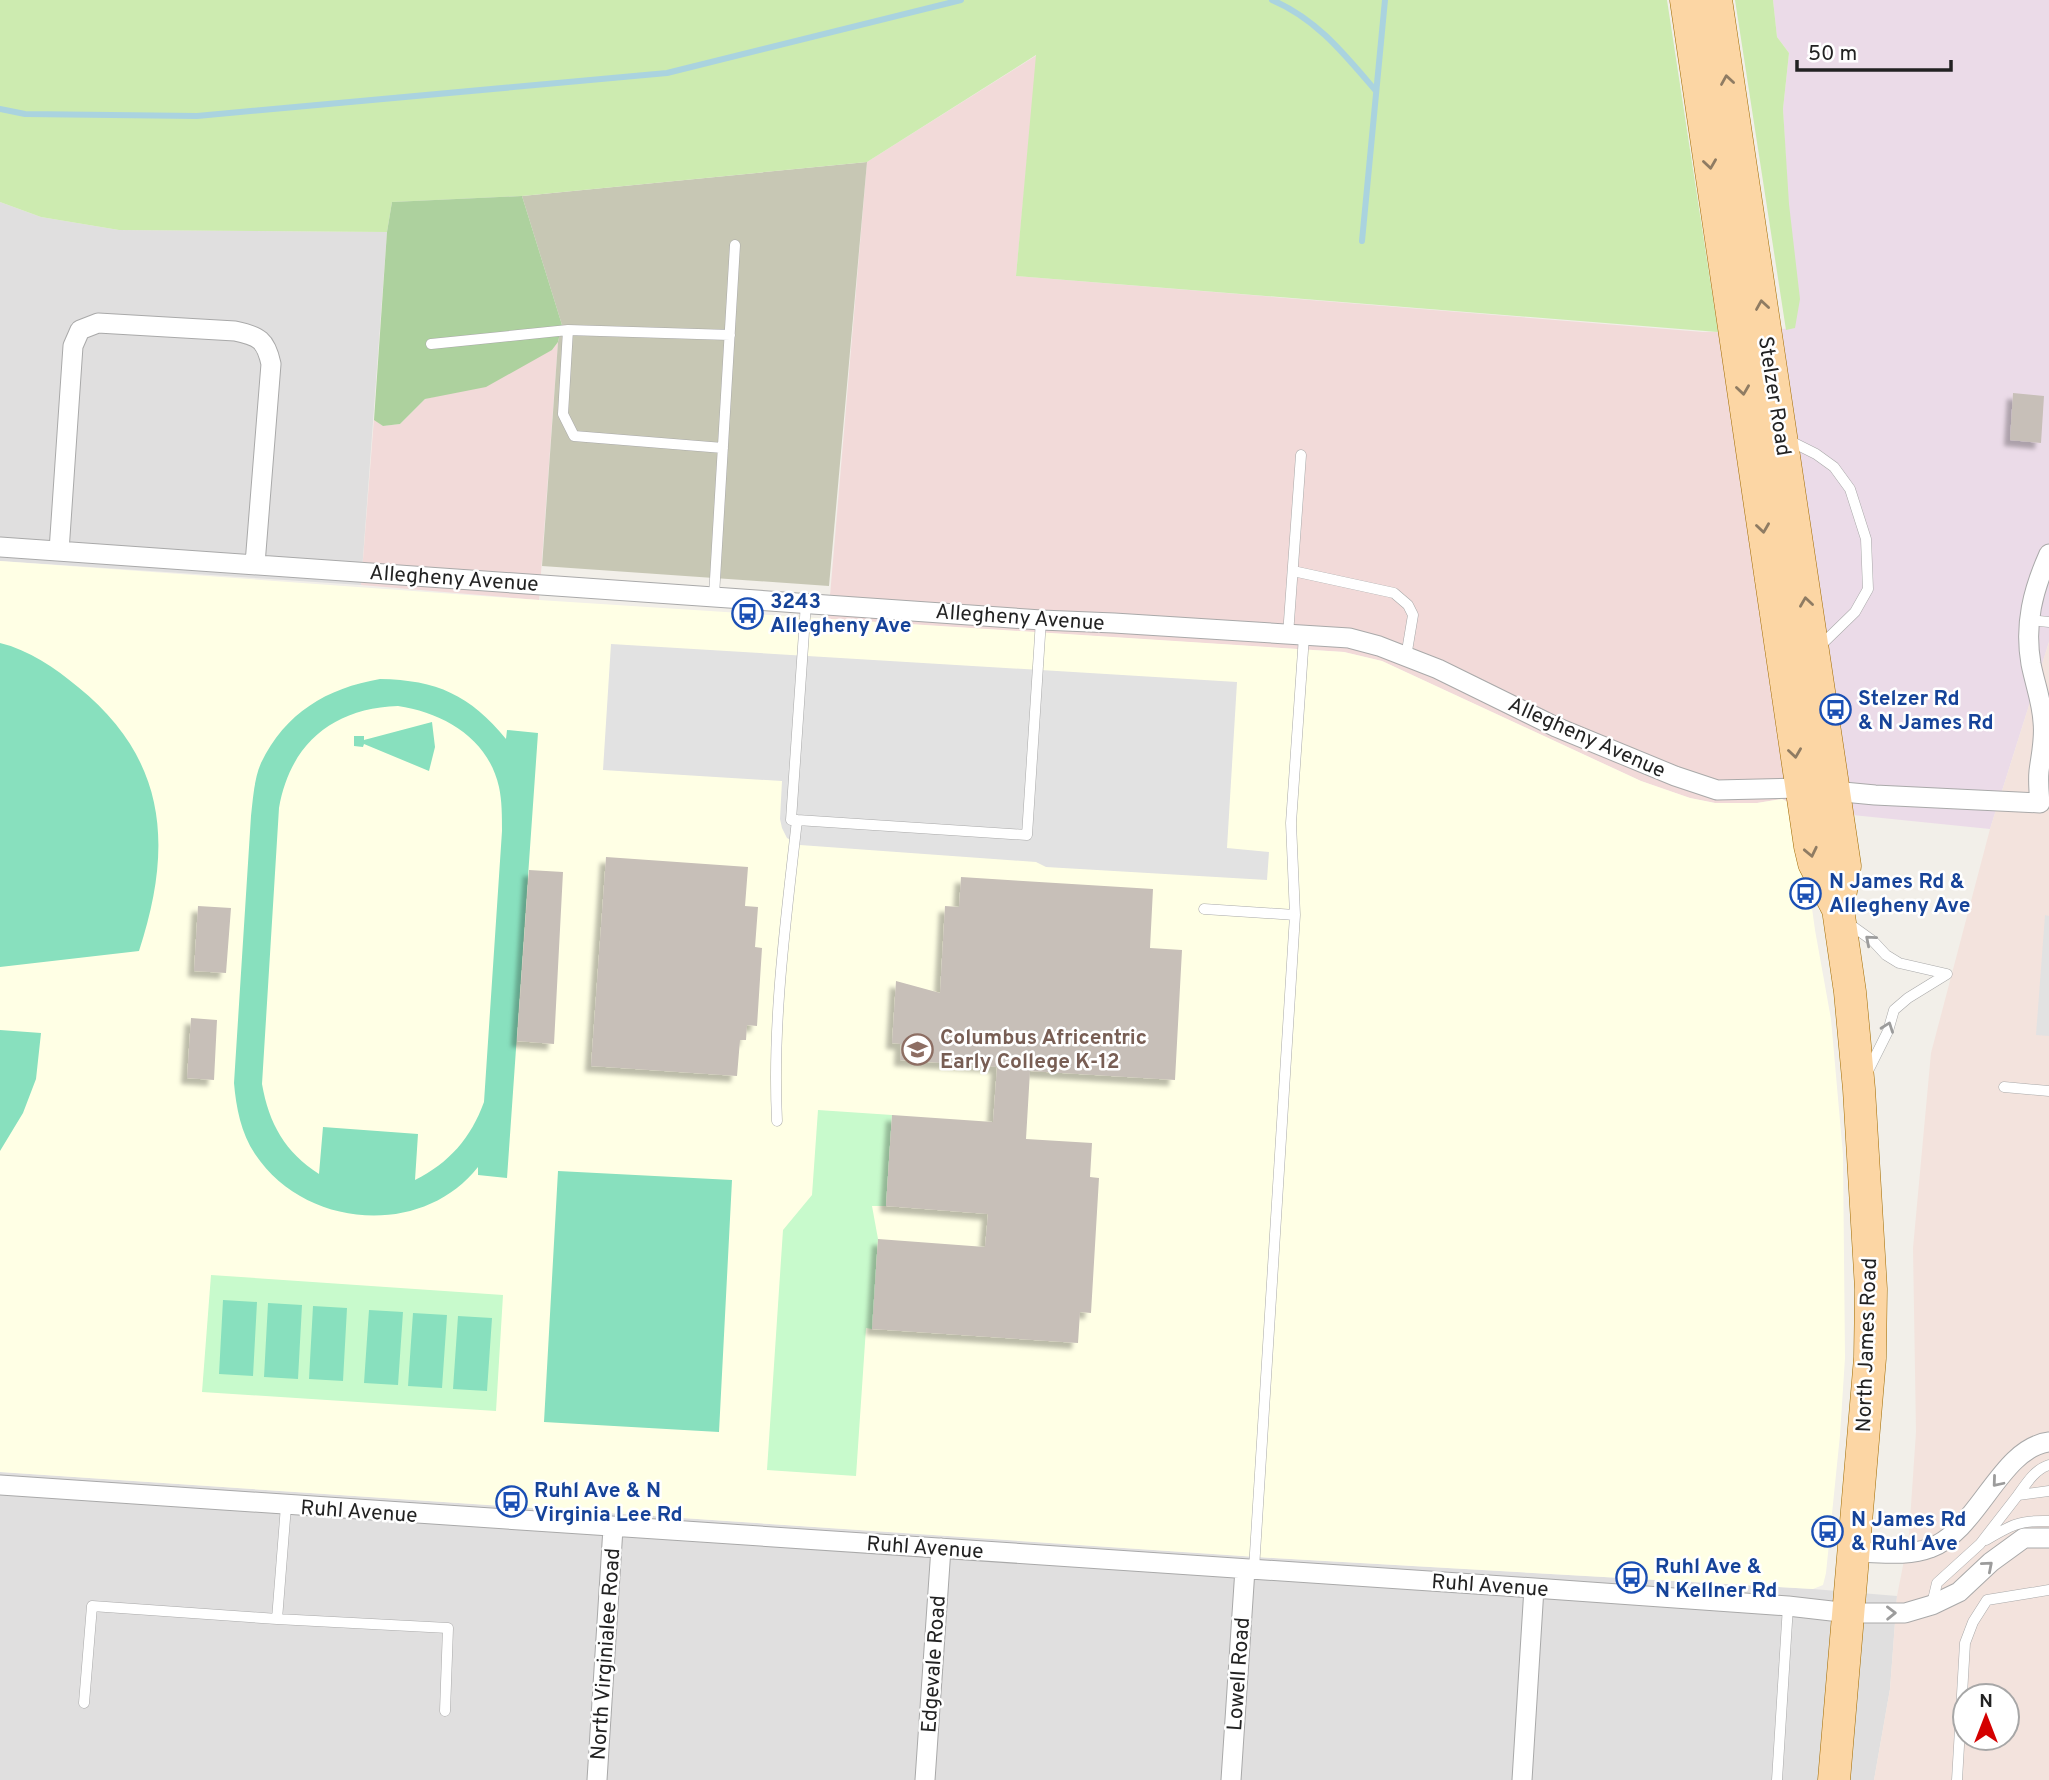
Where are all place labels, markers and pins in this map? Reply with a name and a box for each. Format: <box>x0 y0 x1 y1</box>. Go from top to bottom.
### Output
place label: 3243 Allegheny Ave <box>770 589 911 640</box>
bus stop icon: 3243 Allegheny Ave <box>730 596 764 630</box>
place label: Stelzer Rd & N James Rd <box>1858 686 1994 737</box>
bus stop icon: Stelzer Rd & N James Rd <box>1818 693 1852 727</box>
place label: N James Rd & Allegheny Ave <box>1829 869 1970 920</box>
bus stop icon: N James Rd & Allegheny Ave <box>1789 876 1823 910</box>
place label: Columbus Africentric Early College K-12 <box>940 1025 1147 1076</box>
school or university icon: Columbus Africentric Early College K-12 <box>900 1032 934 1066</box>
place label: Ruhl Ave & N Virginia Lee Rd <box>534 1478 683 1529</box>
bus stop icon: Ruhl Ave & N Virginia Lee Rd <box>494 1485 528 1519</box>
place label: N James Rd & Ruhl Ave <box>1851 1507 1966 1558</box>
bus stop icon: N James Rd & Ruhl Ave <box>1811 1514 1845 1548</box>
place label: Ruhl Ave & N Kellner Rd <box>1655 1554 1777 1605</box>
bus stop icon: Ruhl Ave & N Kellner Rd <box>1615 1561 1649 1595</box>

